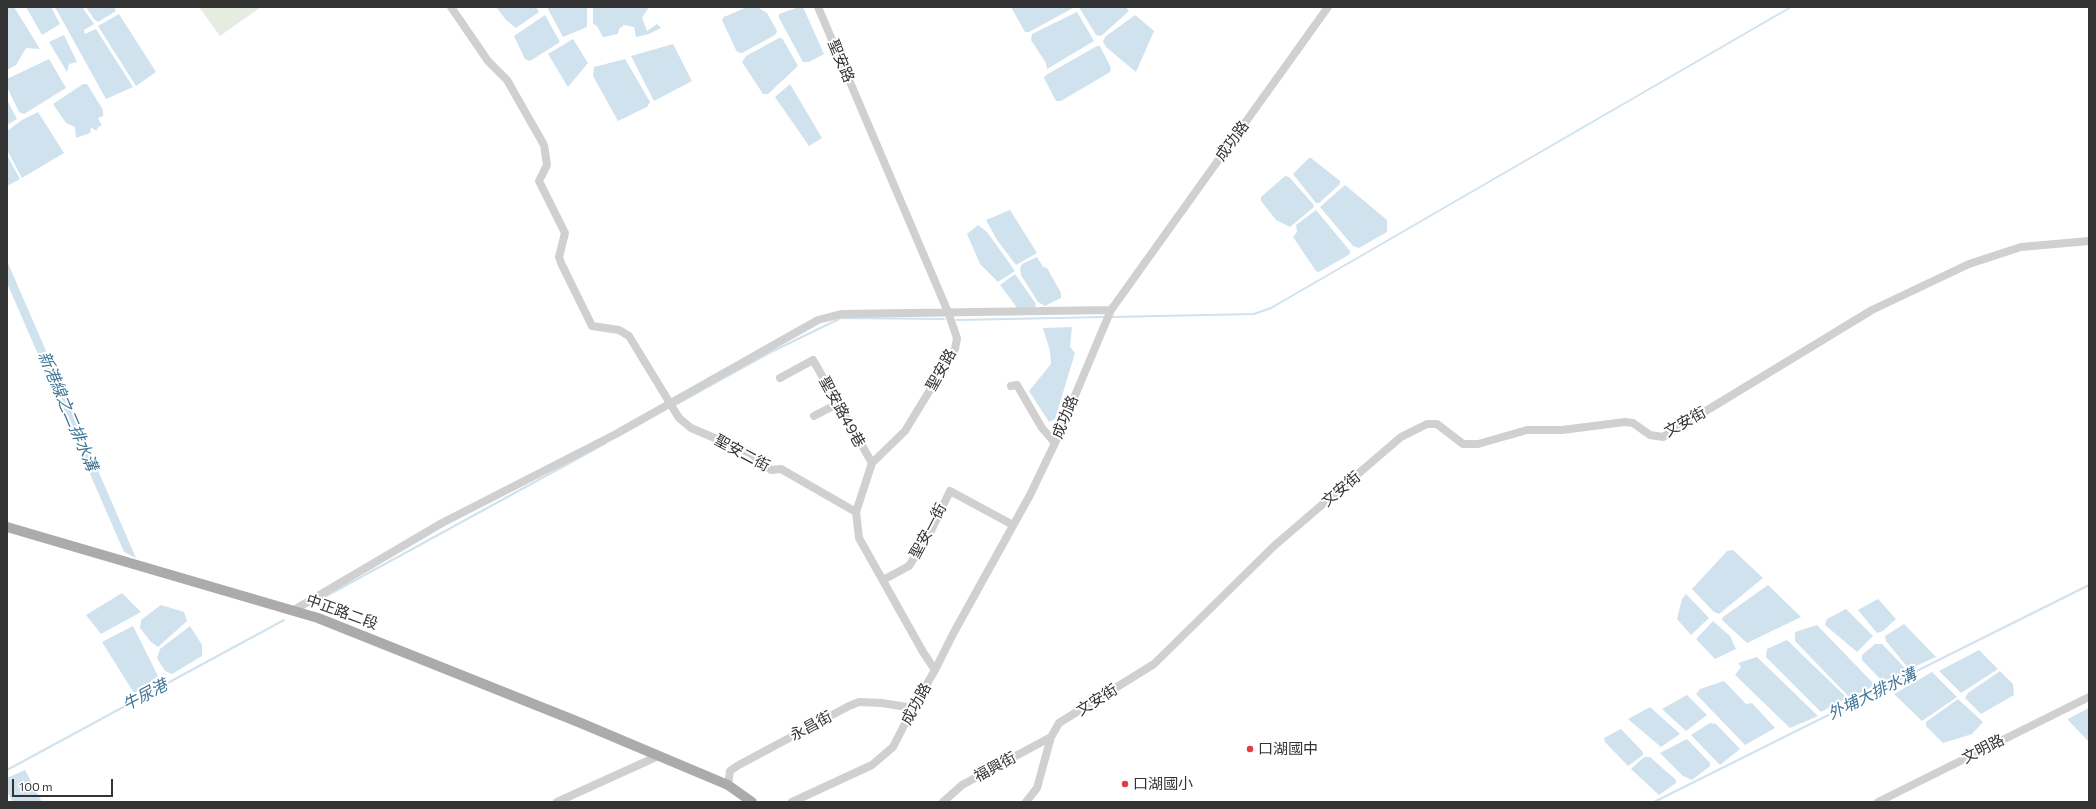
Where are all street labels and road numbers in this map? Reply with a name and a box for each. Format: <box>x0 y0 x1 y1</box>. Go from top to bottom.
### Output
street label: 聖安路 <box>824 37 858 85</box>
street label: 成功路 <box>1211 118 1253 164</box>
street label: 聖安路 <box>922 346 960 394</box>
street label: 聖安路49巷 <box>815 373 869 451</box>
street label: 成功路 <box>1048 393 1082 441</box>
street label: 文安街 <box>1661 403 1709 441</box>
street label: 聖安二街 <box>711 431 773 475</box>
street label: 文安街 <box>1318 468 1364 510</box>
street label: 聖安一街 <box>906 500 950 562</box>
street label: 中正路二段 <box>304 591 380 633</box>
street label: 成功路 <box>897 680 935 728</box>
street label: 文安街 <box>1073 680 1121 720</box>
street label: 永昌街 <box>787 707 835 745</box>
street label: 文明路 <box>1959 731 2007 767</box>
street label: 福興街 <box>971 748 1019 786</box>

